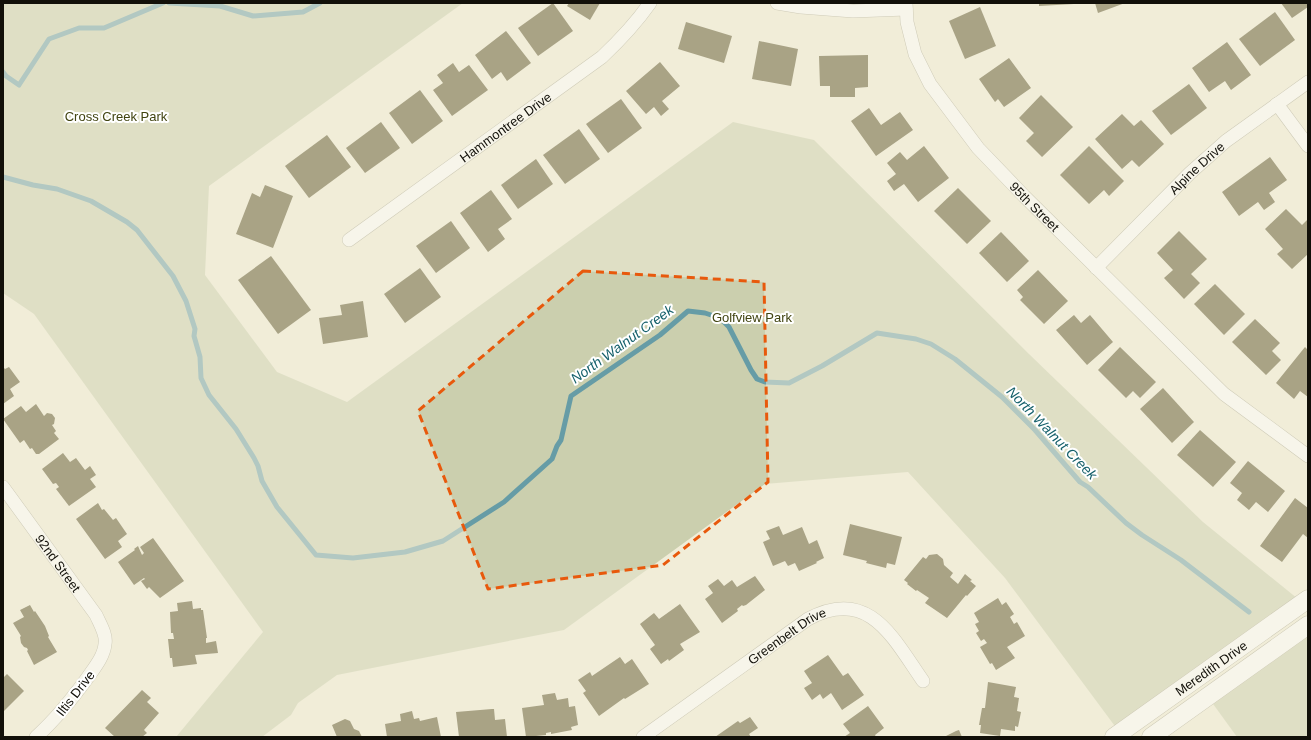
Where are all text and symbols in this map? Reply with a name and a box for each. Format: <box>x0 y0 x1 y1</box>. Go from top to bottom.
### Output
street label: Hammontree Drive <box>457 89 554 165</box>
park label: Cross Creek Park <box>65 109 168 124</box>
street label: Alpine Drive <box>1166 139 1228 198</box>
street label: 95th Street <box>1007 179 1062 235</box>
water label: North Walnut Creek <box>568 301 677 387</box>
park label: Golfview Park <box>712 310 793 325</box>
water label: North Walnut Creek <box>1004 383 1101 483</box>
street label: 92nd Street <box>32 532 84 595</box>
street label: Greenbelt Drive <box>745 605 828 668</box>
street label: Meredith Drive <box>1172 638 1250 699</box>
street label: Iltis Drive <box>53 668 98 719</box>

